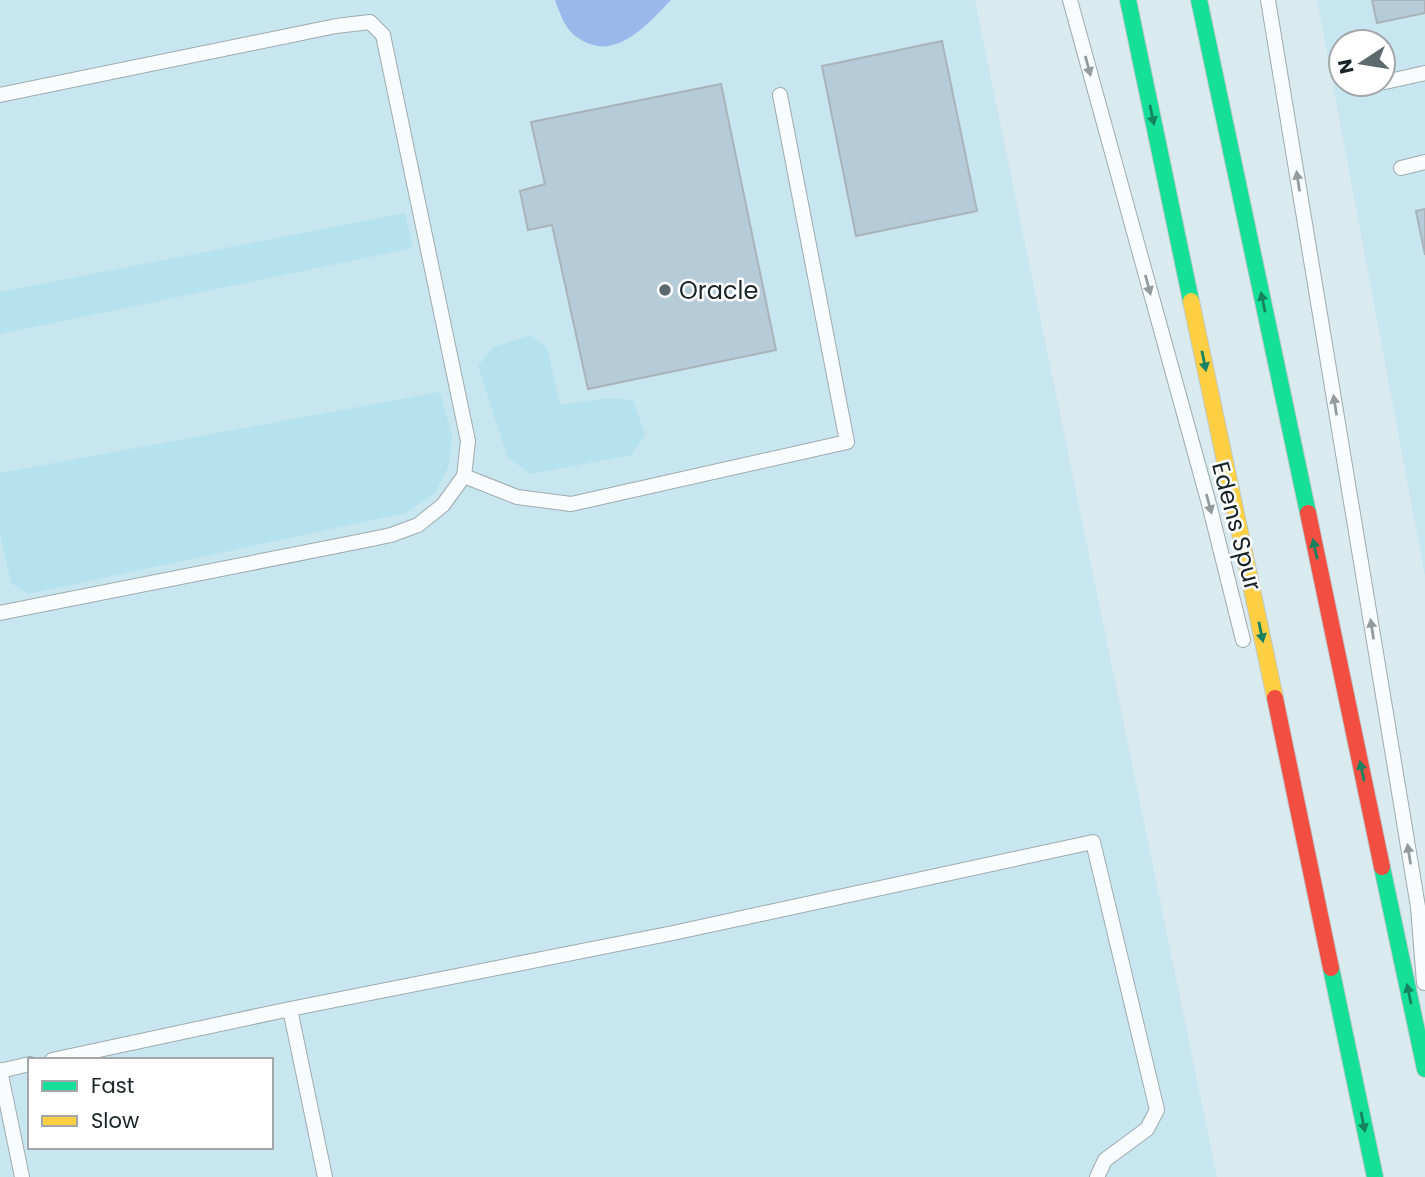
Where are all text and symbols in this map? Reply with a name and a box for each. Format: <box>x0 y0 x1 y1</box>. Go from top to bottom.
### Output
north arrow <box>1327 28 1397 98</box>
one-way arrow <box>1083 56 1093 77</box>
text: N <box>1331 57 1361 76</box>
one-way arrow <box>1146 104 1157 126</box>
one-way arrow <box>1292 169 1303 191</box>
place label: Oracle <box>679 274 758 307</box>
one-way arrow <box>1143 274 1154 296</box>
marker: Oracle <box>657 282 673 298</box>
one-way arrow <box>1258 291 1269 313</box>
one-way arrow <box>1198 350 1209 372</box>
one-way arrow <box>1329 394 1340 416</box>
street label: Edens Spur <box>1204 458 1270 594</box>
one-way arrow <box>1204 494 1215 516</box>
one-way arrow <box>1310 538 1321 560</box>
one-way arrow <box>1366 618 1377 640</box>
one-way arrow <box>1255 621 1266 643</box>
one-way arrow <box>1357 760 1368 782</box>
one-way arrow <box>1403 843 1414 865</box>
one-way arrow <box>1404 983 1415 1005</box>
legend <box>28 1058 273 1149</box>
text: Fast <box>91 1071 134 1100</box>
text: Slow <box>91 1106 139 1135</box>
one-way arrow <box>1358 1111 1369 1133</box>

